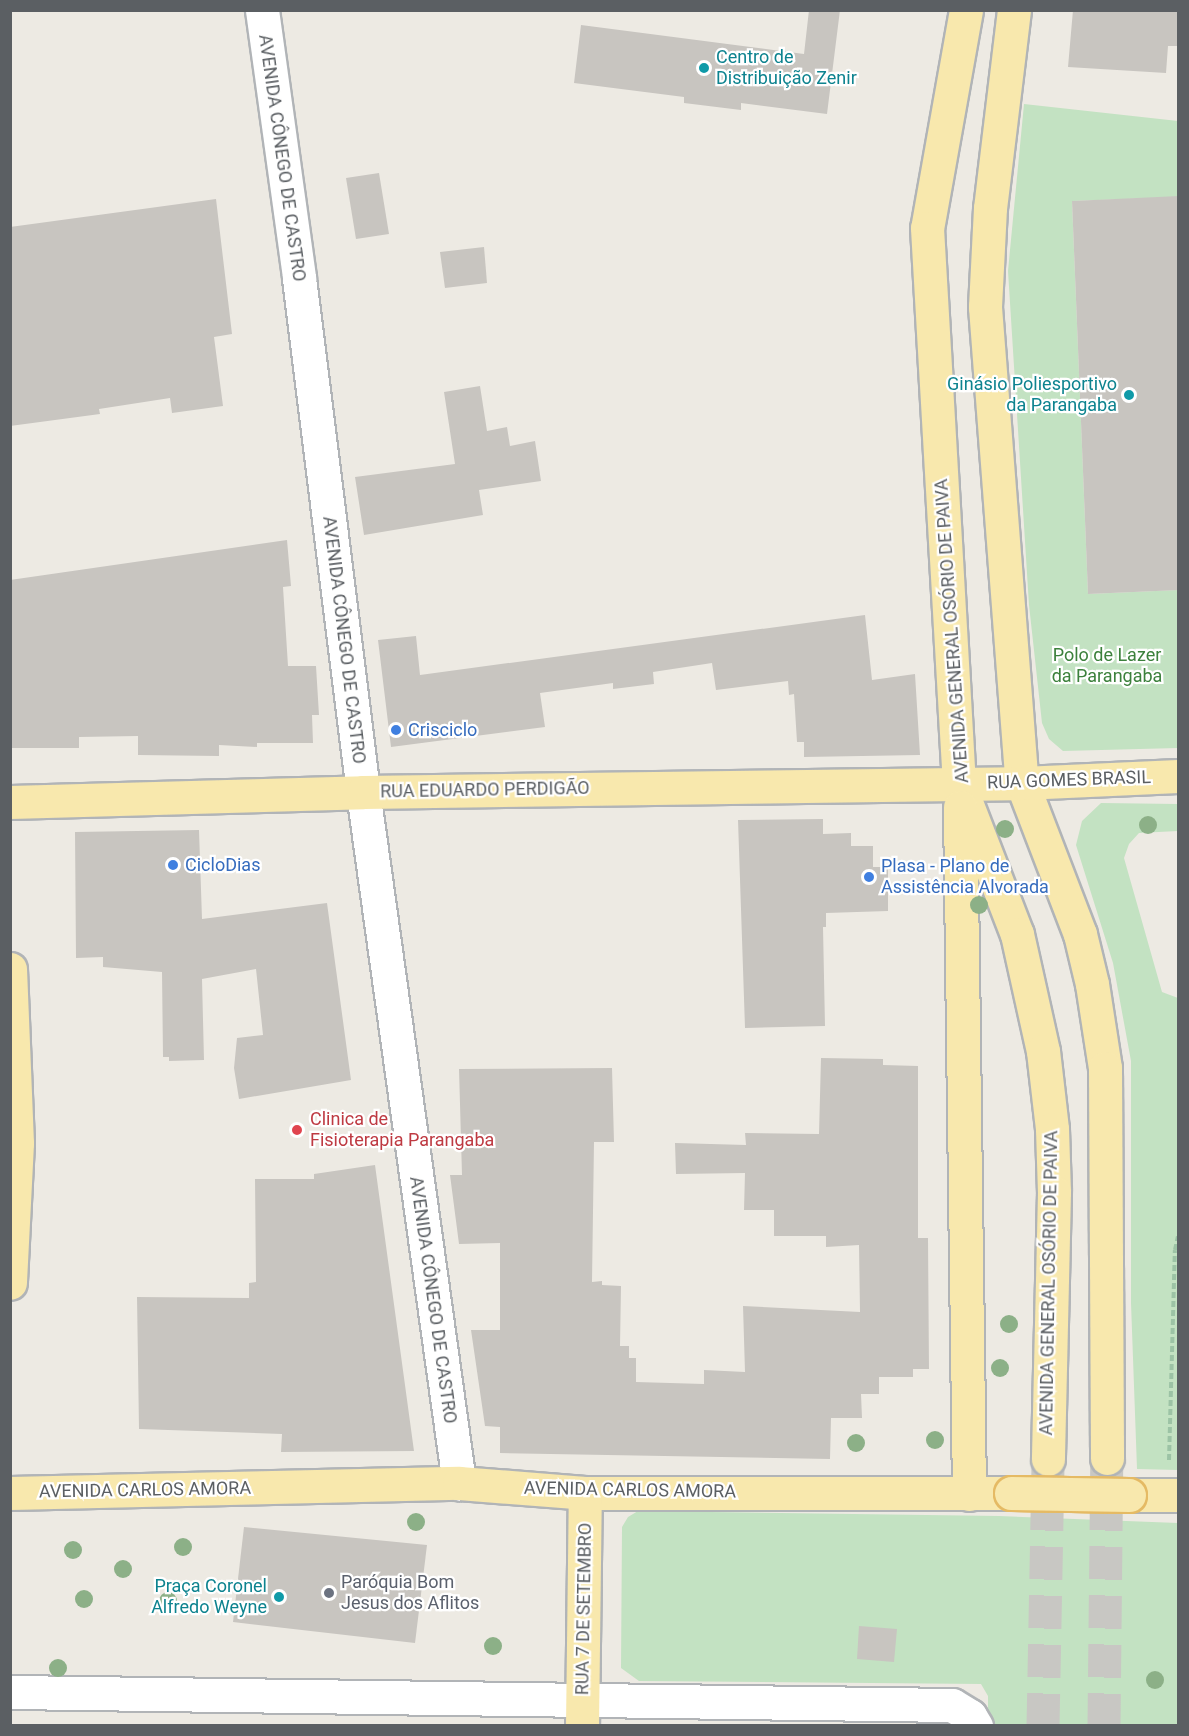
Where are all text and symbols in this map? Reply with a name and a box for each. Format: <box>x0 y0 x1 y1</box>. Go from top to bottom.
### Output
street label: AVENIDA CÔNEGO DE CASTRO <box>254 33 310 283</box>
place label: Centro de Distribuição Zenir <box>716 47 857 90</box>
marker: Centro de Distribuição Zenir <box>697 61 711 75</box>
place label: Ginásio Poliesportivo da Parangaba <box>947 374 1117 416</box>
marker: Ginásio Poliesportivo da Parangaba <box>1122 388 1136 402</box>
street label: AVENIDA GENERAL OSÓRIO DE PAIVA <box>931 478 973 784</box>
street label: AVENIDA CÔNEGO DE CASTRO <box>318 515 370 765</box>
park label: Polo de Lazer da Parangaba <box>1052 645 1162 688</box>
place label: Crisciclo <box>408 719 477 741</box>
marker: Crisciclo <box>389 723 403 737</box>
street label: RUA GOMES BRASIL <box>987 766 1151 794</box>
street label: RUA EDUARDO PERDIGÃO <box>380 777 590 803</box>
place label: CicloDias <box>185 854 260 876</box>
place label: Plasa - Plano de Assistência Alvorada <box>881 856 1049 898</box>
marker: CicloDias <box>166 858 180 872</box>
marker: Plasa - Plano de Assistência Alvorada <box>862 870 876 884</box>
place label: Clinica de Fisioterapia Parangaba <box>310 1109 494 1152</box>
marker: Clinica de Fisioterapia Parangaba <box>288 1121 306 1139</box>
street label: AVENIDA GENERAL OSÓRIO DE PAIVA <box>1036 1130 1062 1436</box>
street label: AVENIDA CÔNEGO DE CASTRO <box>405 1175 461 1425</box>
street label: AVENIDA CARLOS AMORA <box>39 1477 251 1503</box>
street label: AVENIDA CARLOS AMORA <box>524 1477 736 1503</box>
street label: RUA 7 DE SETEMBRO <box>572 1523 596 1695</box>
place label: Paróquia Bom Jesus dos Aflitos <box>341 1572 479 1614</box>
place label: Praça Coronel Alfredo Weyne <box>151 1576 267 1618</box>
marker: Paróquia Bom Jesus dos Aflitos <box>322 1586 336 1600</box>
marker: Praça Coronel Alfredo Weyne <box>272 1590 286 1604</box>

